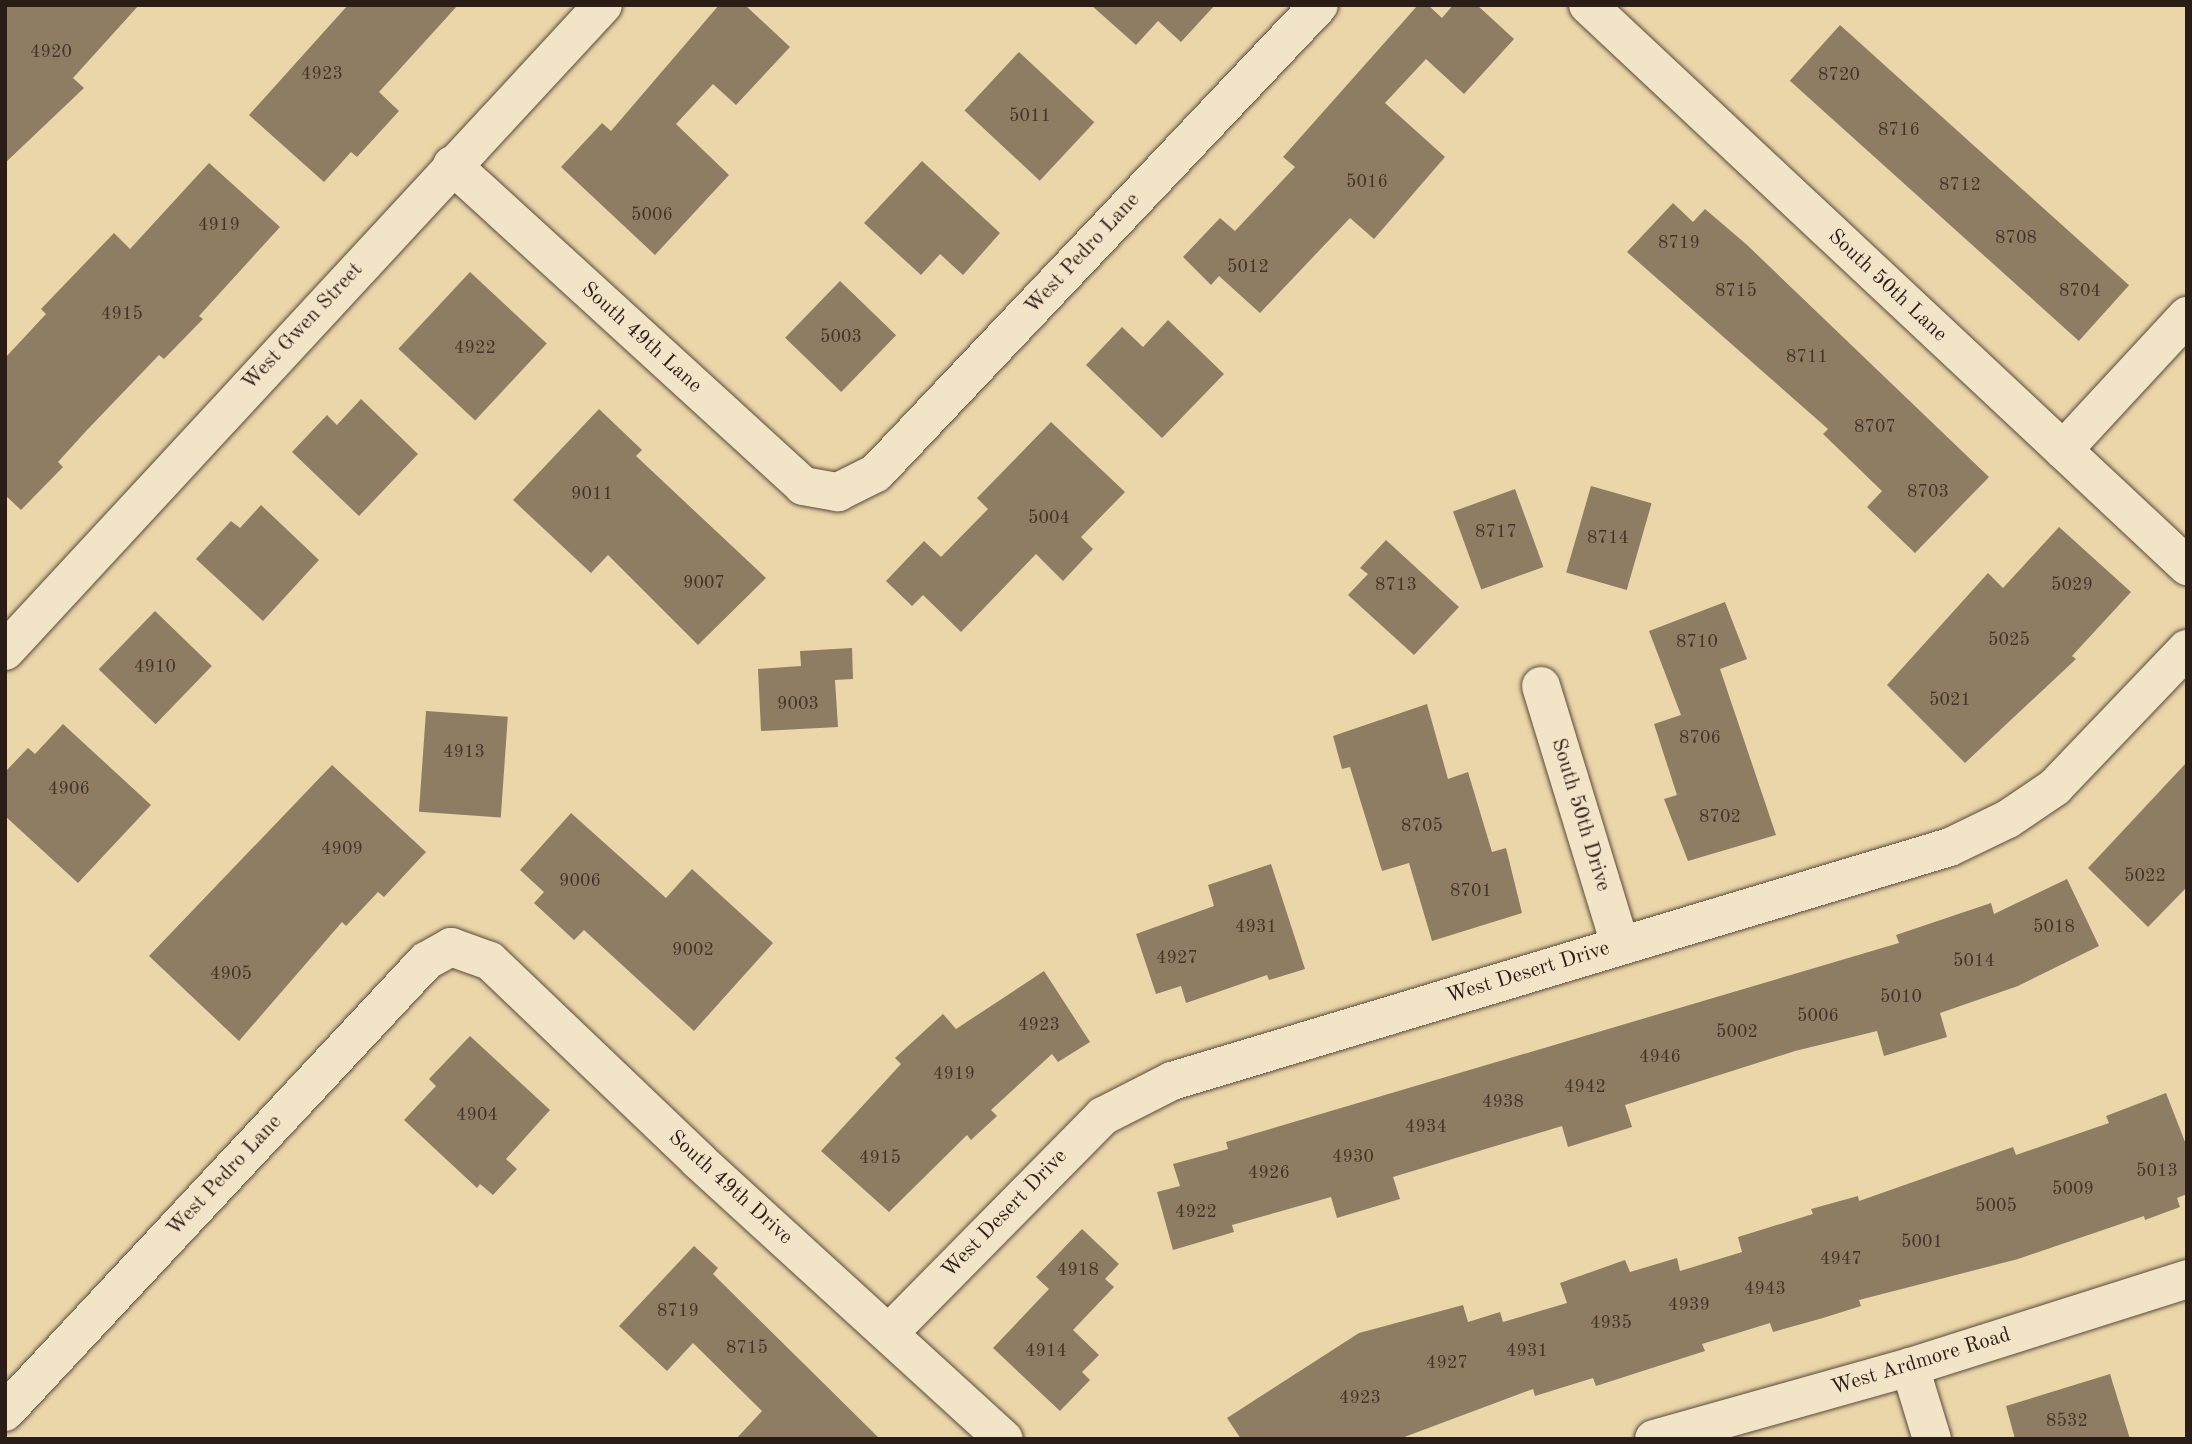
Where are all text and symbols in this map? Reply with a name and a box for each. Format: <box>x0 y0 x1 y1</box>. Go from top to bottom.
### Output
house number: 4920 <box>30 41 72 63</box>
house number: 4923 <box>301 63 343 85</box>
house number: 8720 <box>1818 64 1860 86</box>
house number: 5011 <box>1009 105 1051 127</box>
house number: 8716 <box>1878 119 1920 141</box>
house number: 5016 <box>1346 171 1388 193</box>
house number: 8712 <box>1939 174 1981 196</box>
street label: West Pedro Lane <box>1020 188 1146 320</box>
house number: 5006 <box>631 204 673 226</box>
house number: 4919 <box>198 214 240 236</box>
street label: South 50th Lane <box>1822 224 1952 348</box>
house number: 8708 <box>1995 227 2037 249</box>
house number: 8719 <box>1658 232 1700 254</box>
house number: 5012 <box>1227 256 1269 278</box>
street label: West Gwen Street <box>237 258 369 396</box>
street label: South 49th Lane <box>575 277 707 399</box>
house number: 8715 <box>1715 280 1757 302</box>
house number: 8704 <box>2059 280 2101 302</box>
house number: 4915 <box>101 303 143 325</box>
house number: 5003 <box>820 326 862 348</box>
house number: 4922 <box>454 337 496 359</box>
house number: 8711 <box>1786 346 1828 368</box>
house number: 8707 <box>1854 416 1896 438</box>
house number: 8703 <box>1907 481 1949 503</box>
house number: 9011 <box>571 483 613 505</box>
house number: 5004 <box>1028 507 1070 529</box>
house number: 8717 <box>1475 521 1517 543</box>
house number: 8714 <box>1587 527 1629 549</box>
house number: 9007 <box>683 572 725 594</box>
house number: 8713 <box>1375 574 1417 596</box>
house number: 5029 <box>2051 574 2093 596</box>
house number: 5025 <box>1988 629 2030 651</box>
house number: 8710 <box>1676 631 1718 653</box>
house number: 4910 <box>134 656 176 678</box>
house number: 5021 <box>1929 689 1971 711</box>
house number: 9003 <box>777 693 819 715</box>
house number: 8706 <box>1679 727 1721 749</box>
street label: South 50th Drive <box>1545 735 1615 895</box>
house number: 4913 <box>443 741 485 763</box>
house number: 4906 <box>48 778 90 800</box>
house number: 8702 <box>1699 806 1741 828</box>
house number: 8705 <box>1401 815 1443 837</box>
house number: 4909 <box>321 838 363 860</box>
house number: 5022 <box>2124 865 2166 887</box>
house number: 9006 <box>559 870 601 892</box>
house number: 8701 <box>1450 880 1492 902</box>
house number: 4931 <box>1235 916 1277 938</box>
house number: 5018 <box>2033 916 2075 938</box>
street label: West Desert Drive <box>1443 936 1613 1010</box>
house number: 9002 <box>672 939 714 961</box>
house number: 4927 <box>1156 947 1198 969</box>
house number: 5014 <box>1953 950 1995 972</box>
house number: 4905 <box>210 963 252 985</box>
house number: 5010 <box>1880 986 1922 1008</box>
house number: 5006 <box>1797 1005 1839 1027</box>
house number: 4923 <box>1018 1014 1060 1036</box>
house number: 5002 <box>1716 1021 1758 1043</box>
house number: 4946 <box>1639 1046 1681 1068</box>
house number: 4919 <box>933 1063 975 1085</box>
house number: 4942 <box>1564 1076 1606 1098</box>
house number: 4938 <box>1482 1091 1524 1113</box>
house number: 4904 <box>456 1104 498 1126</box>
street label: West Pedro Lane <box>162 1110 288 1242</box>
house number: 4934 <box>1405 1116 1447 1138</box>
street label: South 49th Drive <box>663 1126 797 1250</box>
street label: West Desert Drive <box>937 1144 1073 1284</box>
house number: 4930 <box>1332 1146 1374 1168</box>
house number: 4915 <box>859 1147 901 1169</box>
house number: 5013 <box>2136 1160 2178 1182</box>
house number: 4926 <box>1248 1162 1290 1184</box>
house number: 5009 <box>2052 1178 2094 1200</box>
house number: 5005 <box>1975 1195 2017 1217</box>
house number: 4922 <box>1175 1201 1217 1223</box>
house number: 5001 <box>1901 1231 1943 1253</box>
house number: 4947 <box>1820 1248 1862 1270</box>
house number: 4918 <box>1057 1259 1099 1281</box>
house number: 4943 <box>1744 1278 1786 1300</box>
house number: 4939 <box>1668 1294 1710 1316</box>
house number: 8719 <box>657 1300 699 1322</box>
house number: 4935 <box>1590 1312 1632 1334</box>
street label: West Ardmore Road <box>1828 1323 2014 1401</box>
house number: 8715 <box>726 1337 768 1359</box>
house number: 4914 <box>1025 1340 1067 1362</box>
house number: 4931 <box>1506 1340 1548 1362</box>
house number: 4927 <box>1426 1352 1468 1374</box>
house number: 4923 <box>1339 1387 1381 1409</box>
house number: 8532 <box>2046 1410 2088 1432</box>

